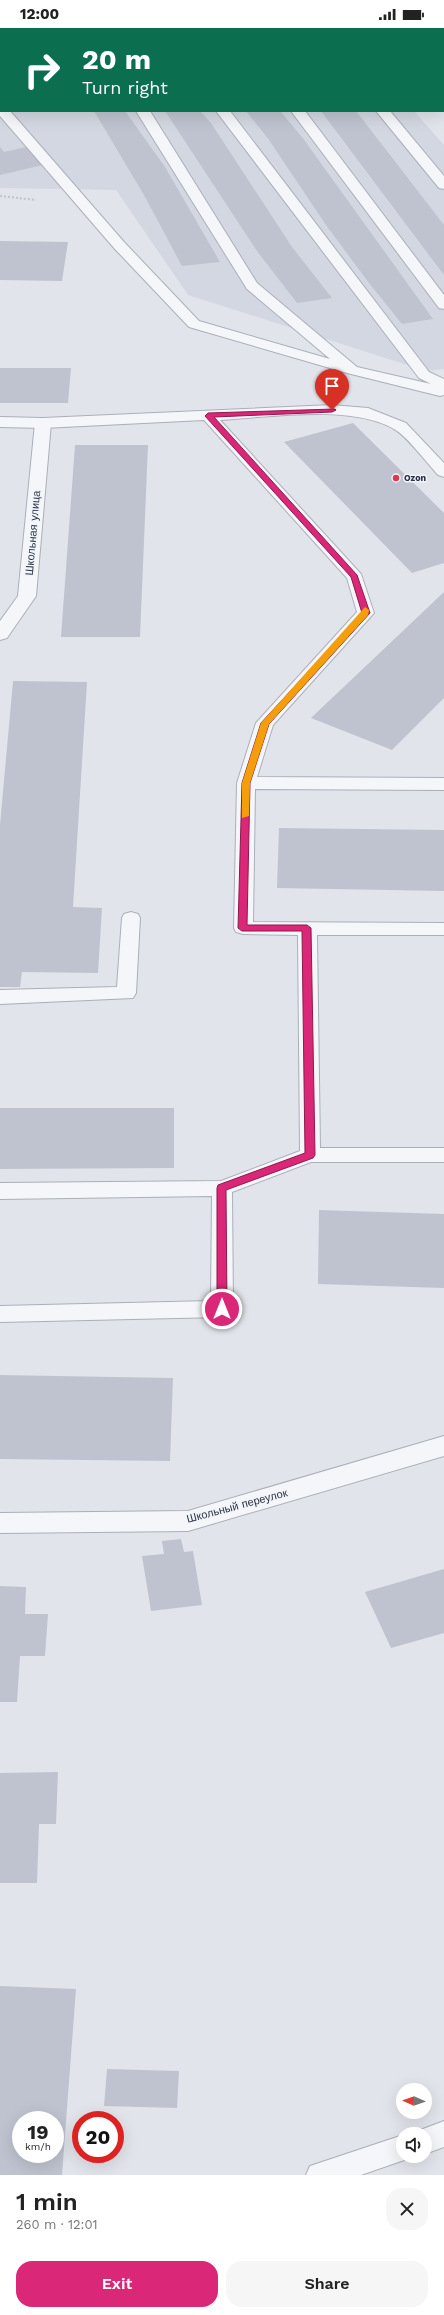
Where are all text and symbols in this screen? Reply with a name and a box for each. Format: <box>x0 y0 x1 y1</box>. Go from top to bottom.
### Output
text: 12:00 <box>20 5 59 23</box>
text: 20 m <box>82 43 151 76</box>
icon: right <box>16 44 68 96</box>
text: Turn right <box>82 77 168 98</box>
pin <box>315 369 349 410</box>
icon: arrive <box>321 375 343 397</box>
marker: Ozon <box>391 473 401 483</box>
place label: Ozon <box>404 473 427 483</box>
street label: Школьная улица <box>23 489 43 576</box>
position arrow <box>201 1288 243 1330</box>
street label: Школьный переулок <box>185 1486 289 1526</box>
north arrow <box>396 2083 432 2119</box>
map controls <box>396 2083 432 2163</box>
speed limit sign: 20 <box>72 2111 124 2163</box>
text: 19 <box>28 2120 48 2144</box>
button: sound <box>396 2127 432 2163</box>
text: km/h <box>25 2141 51 2152</box>
text: 1 min <box>16 2188 78 2216</box>
button: close <box>386 2188 428 2230</box>
text: 260 m · 12:01 <box>16 2217 98 2232</box>
button: Exit <box>16 2261 218 2307</box>
button: Share <box>226 2261 428 2307</box>

